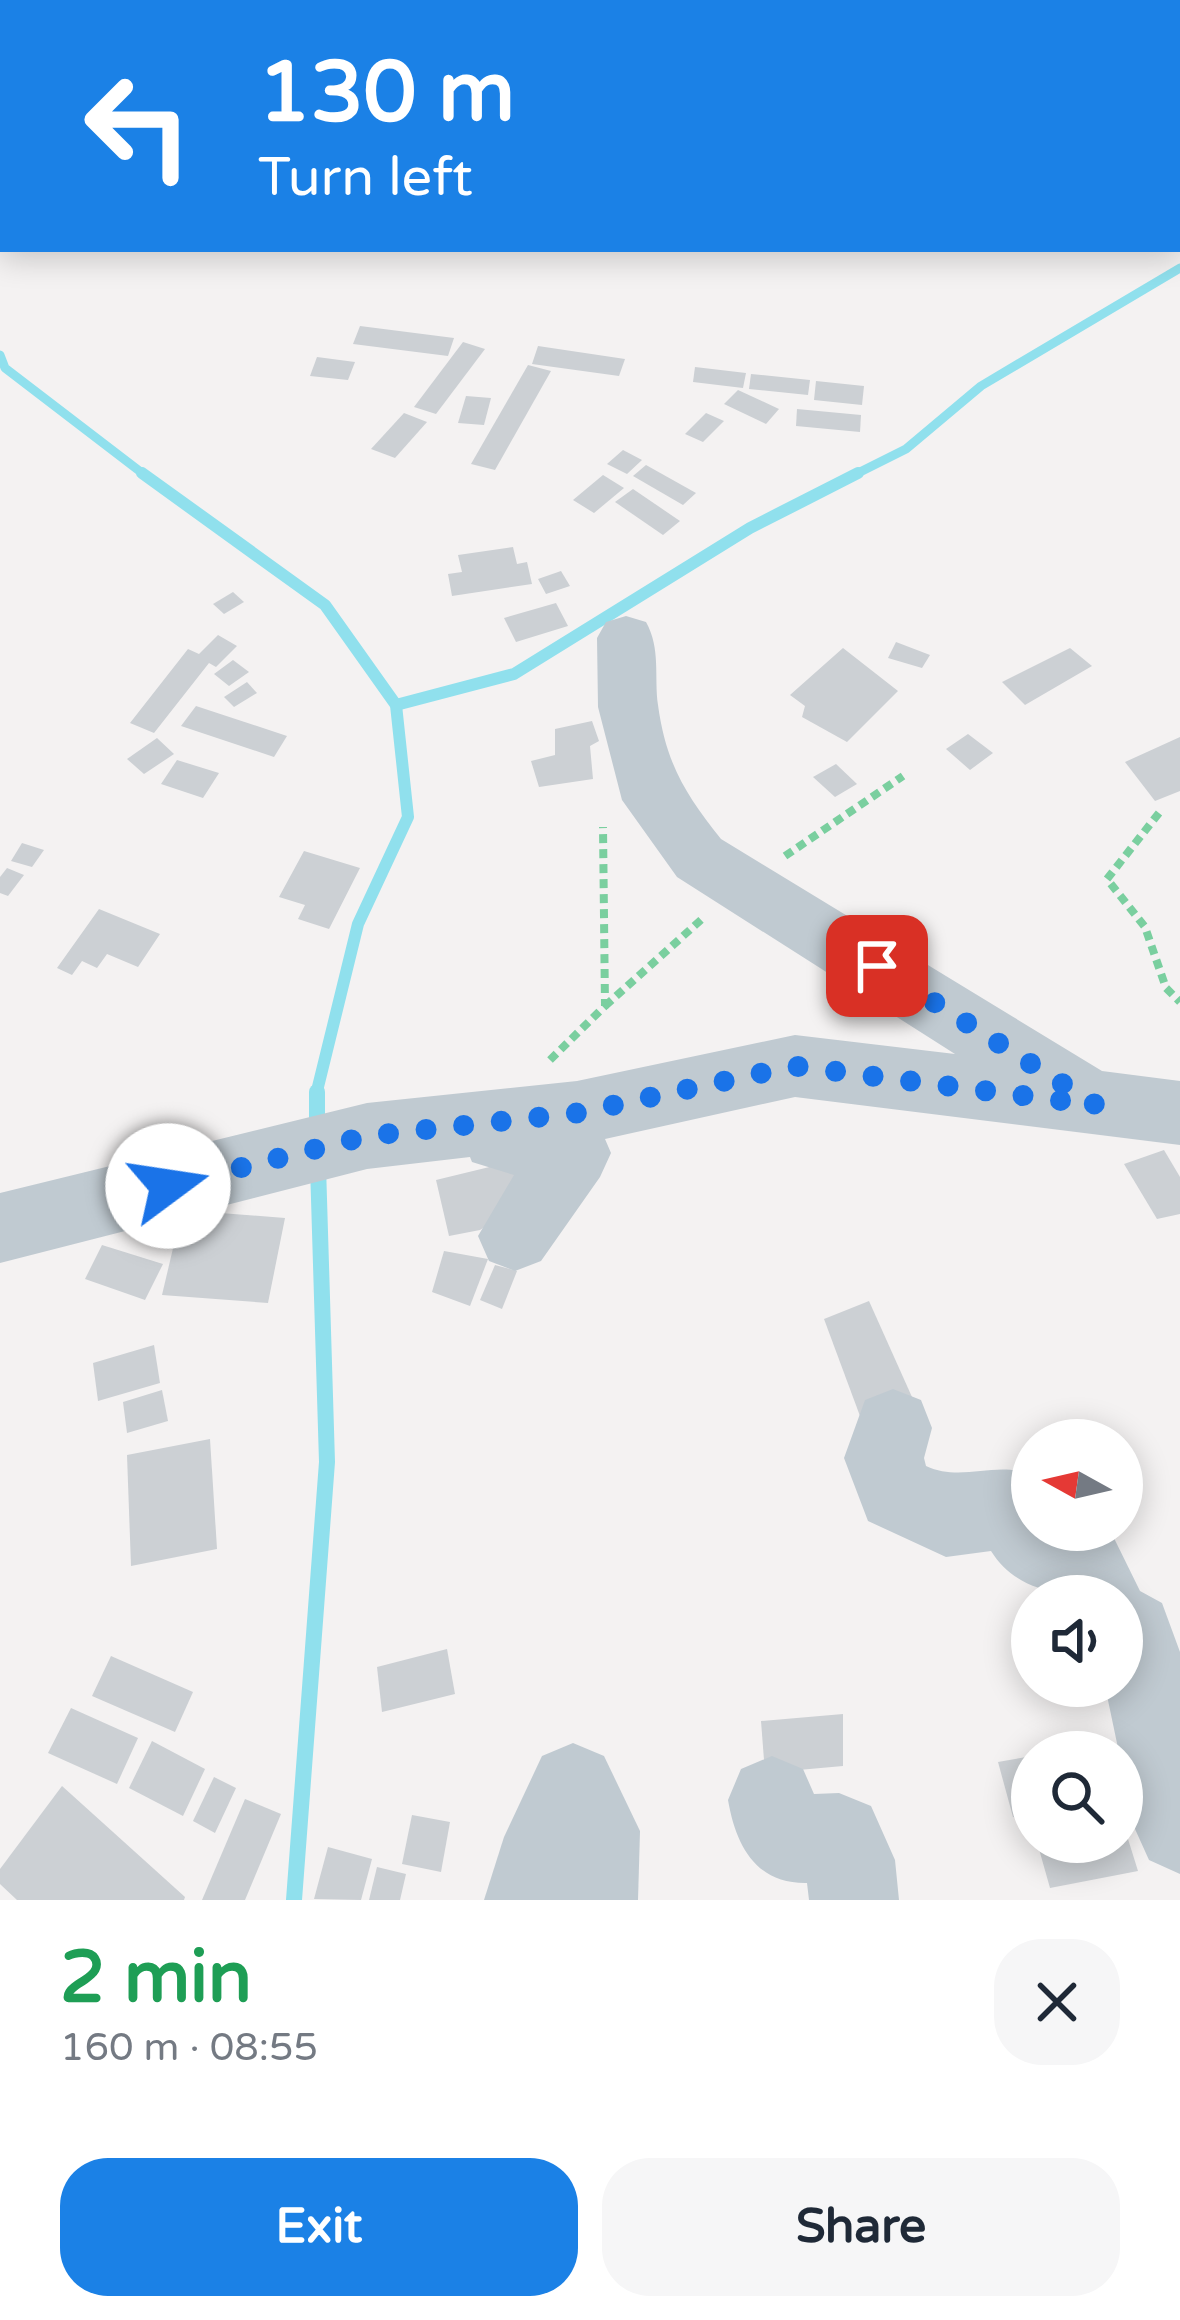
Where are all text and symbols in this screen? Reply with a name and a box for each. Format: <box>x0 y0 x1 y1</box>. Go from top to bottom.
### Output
text: 130 m <box>258 43 515 144</box>
icon: left <box>60 48 216 204</box>
text: Turn left <box>258 145 473 210</box>
pin <box>826 915 928 1017</box>
icon: arrive <box>844 933 910 999</box>
position arrow <box>105 1123 231 1249</box>
north arrow <box>1011 1419 1143 1551</box>
map controls <box>1011 1419 1143 1863</box>
button: sound <box>1011 1575 1143 1707</box>
button: search <box>1011 1731 1143 1863</box>
text: 2 min <box>60 1935 252 2022</box>
button: close <box>994 1939 1120 2065</box>
text: 160 m · 08:55 <box>60 2024 318 2071</box>
button: Exit <box>60 2158 578 2296</box>
button: Share <box>602 2158 1120 2296</box>

